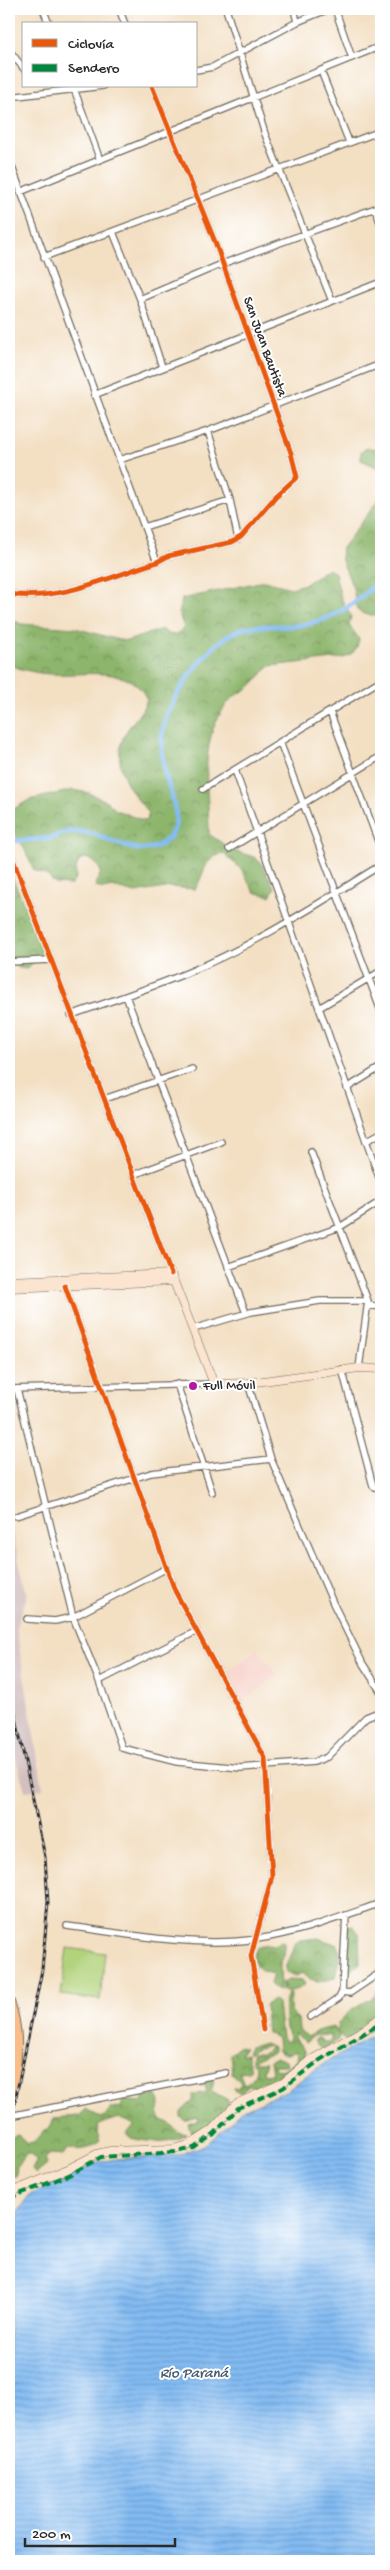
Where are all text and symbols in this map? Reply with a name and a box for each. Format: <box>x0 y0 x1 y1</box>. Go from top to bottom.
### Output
legend <box>22 22 198 88</box>
text: Ciclovía <box>68 36 114 54</box>
text: Sendero <box>68 60 120 78</box>
street label: San Juan Bautista <box>238 295 290 400</box>
place label: Full Móvil <box>202 1378 256 1395</box>
marker: Full Móvil <box>187 1380 199 1392</box>
water label: Río Paraná <box>160 2365 230 2383</box>
scale bar <box>25 2515 175 2547</box>
text: 200 m <box>32 2526 71 2544</box>

